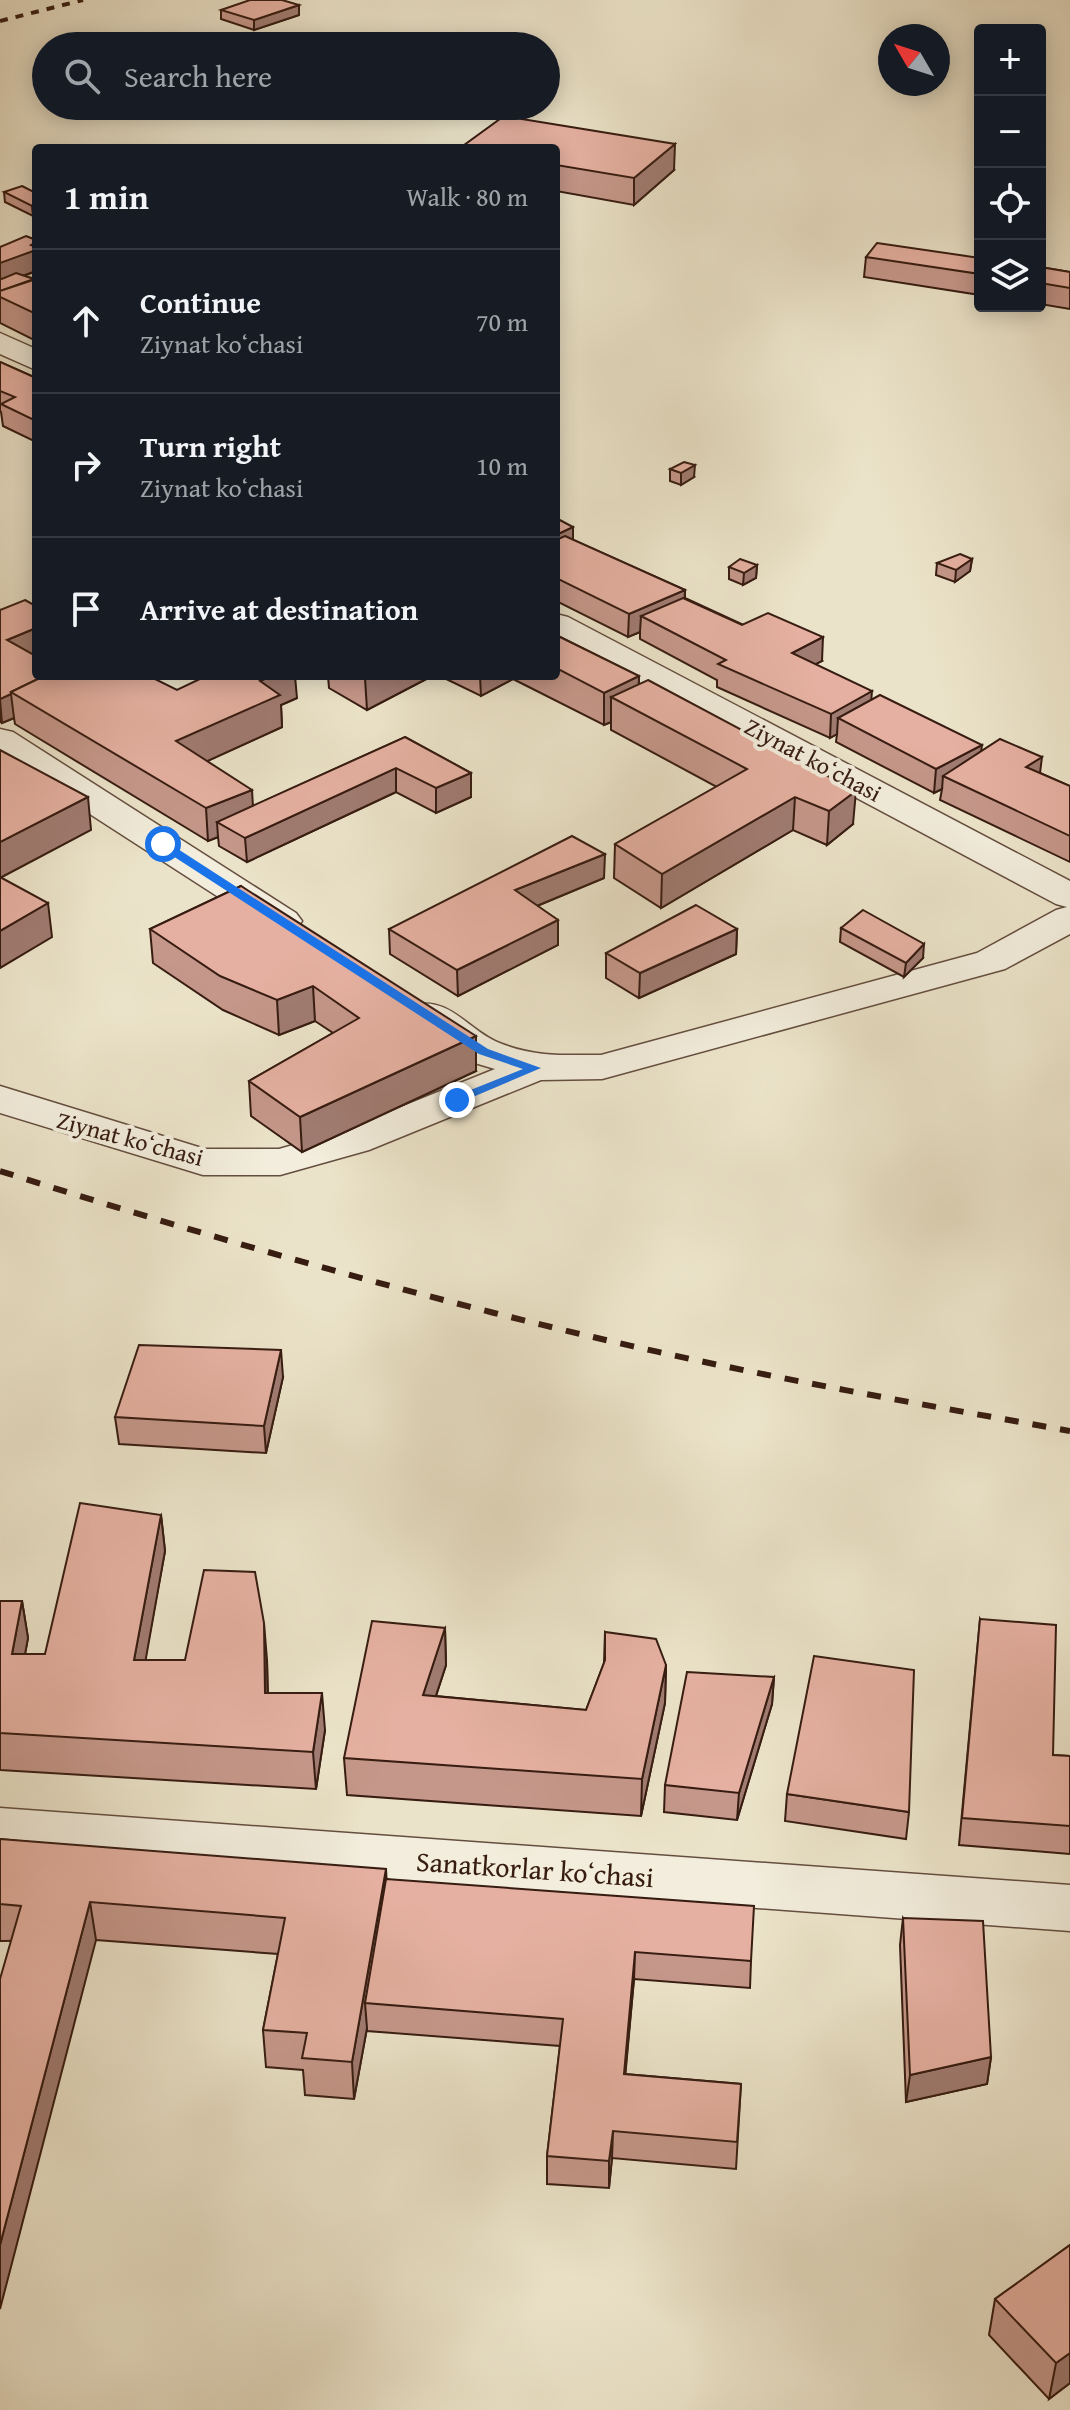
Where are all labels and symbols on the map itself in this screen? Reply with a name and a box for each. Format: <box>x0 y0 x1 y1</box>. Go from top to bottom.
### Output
north arrow <box>878 24 950 96</box>
street label: Ziynat koʻchasi <box>739 709 888 810</box>
route start <box>145 826 181 862</box>
route end <box>439 1082 475 1118</box>
street label: Ziynat koʻchasi <box>53 1102 208 1175</box>
street label: Sanatkorlar koʻchasi <box>415 1840 655 1897</box>

